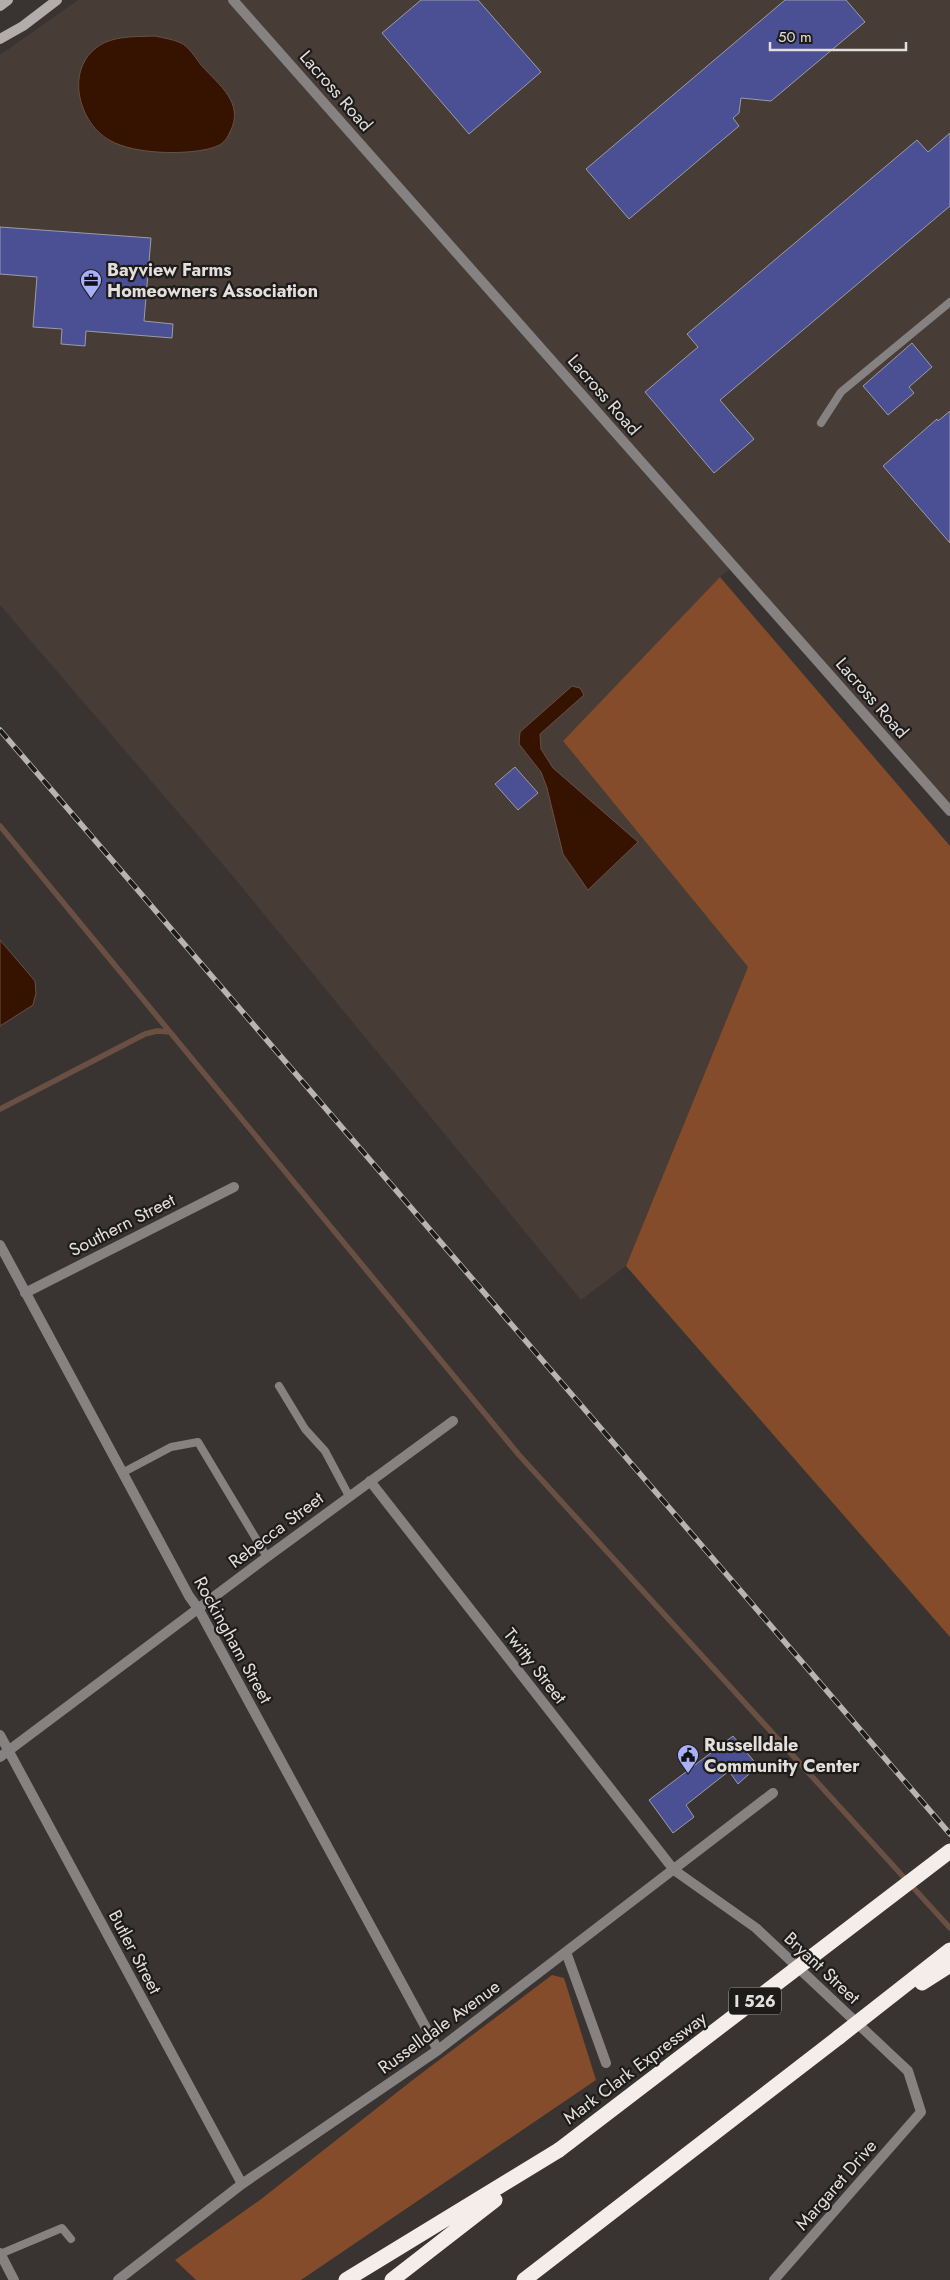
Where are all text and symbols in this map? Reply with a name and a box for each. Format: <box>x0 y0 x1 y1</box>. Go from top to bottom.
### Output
scale bar <box>770 20 906 52</box>
text: 50 m <box>778 26 812 48</box>
street label: Lacross Road <box>293 45 379 137</box>
place label: Bayview Farms Homeowners Association <box>107 257 318 304</box>
office icon: Bayview Farms Homeowners Association <box>79 268 103 299</box>
street label: Lacross Road <box>561 349 647 441</box>
street label: Lacross Road <box>829 652 915 744</box>
street label: Southern Street <box>64 1187 180 1263</box>
street label: Rebecca Street <box>223 1485 330 1574</box>
street label: Rockingham Street <box>187 1572 279 1709</box>
street label: Twitty Street <box>497 1623 573 1710</box>
place label: Russelldale Community Center <box>704 1732 860 1779</box>
public building icon: Russelldale Community Center <box>676 1743 700 1774</box>
street label: Butler Street <box>102 1905 168 1999</box>
street label: Bryant Street <box>778 1926 866 2011</box>
street label: Russelldale Avenue <box>373 1974 505 2080</box>
road number: I 526 <box>729 1988 781 2014</box>
street label: Mark Clark Expressway <box>558 2005 712 2131</box>
street label: Margaret Drive <box>789 2134 883 2236</box>

